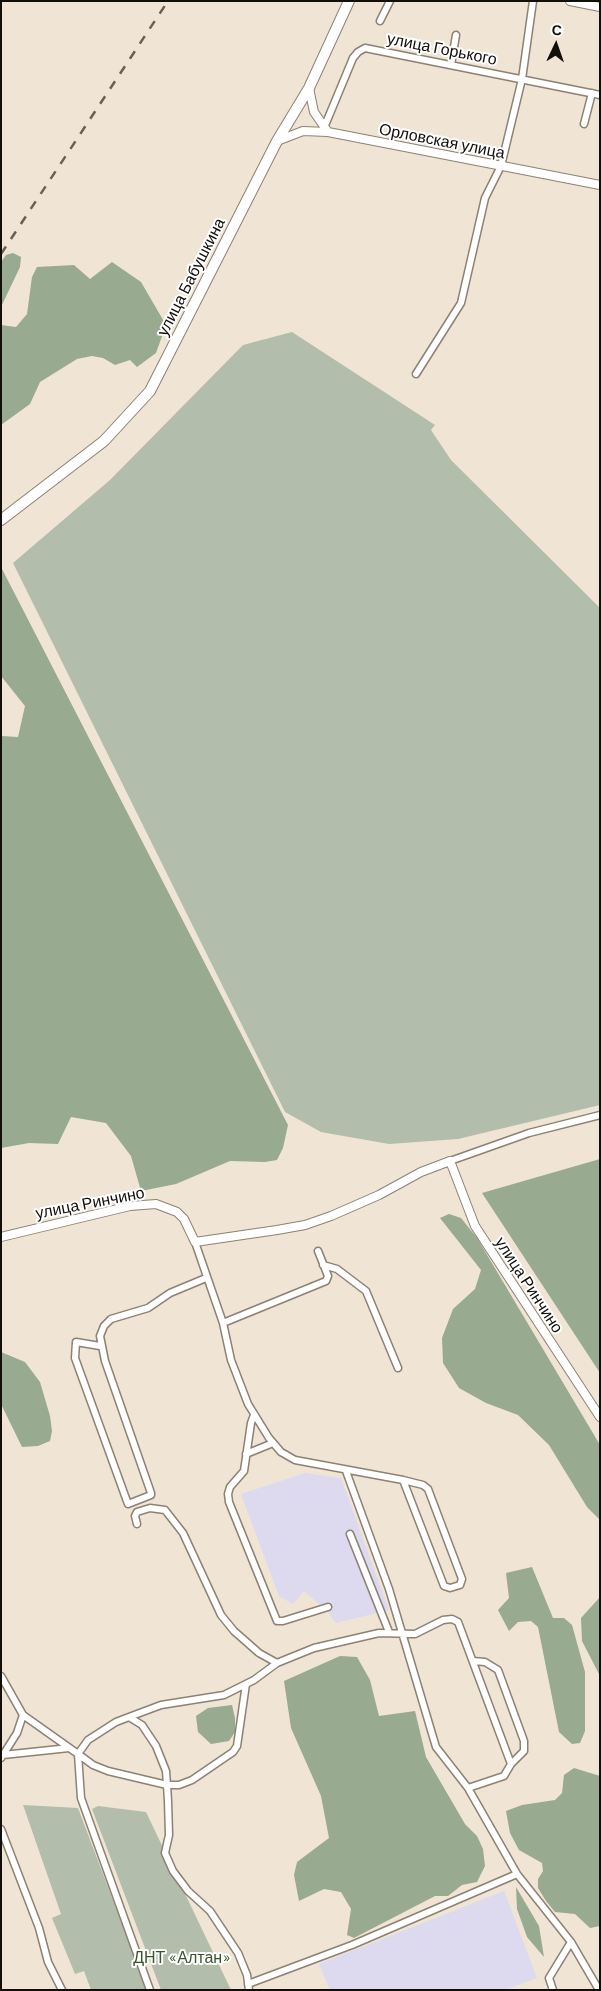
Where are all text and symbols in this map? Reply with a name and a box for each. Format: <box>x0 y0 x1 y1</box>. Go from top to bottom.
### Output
north arrow <box>531 20 581 70</box>
text: С <box>551 21 562 38</box>
street label: улица Горького <box>386 29 498 69</box>
street label: Орловская улица <box>378 119 506 163</box>
street label: улица Бабушкина <box>153 215 229 339</box>
street label: улица Ринчино <box>34 1183 146 1223</box>
street label: улица Ринчино <box>491 1233 567 1337</box>
park label: ДНТ «Алтан» <box>133 1948 231 1968</box>

